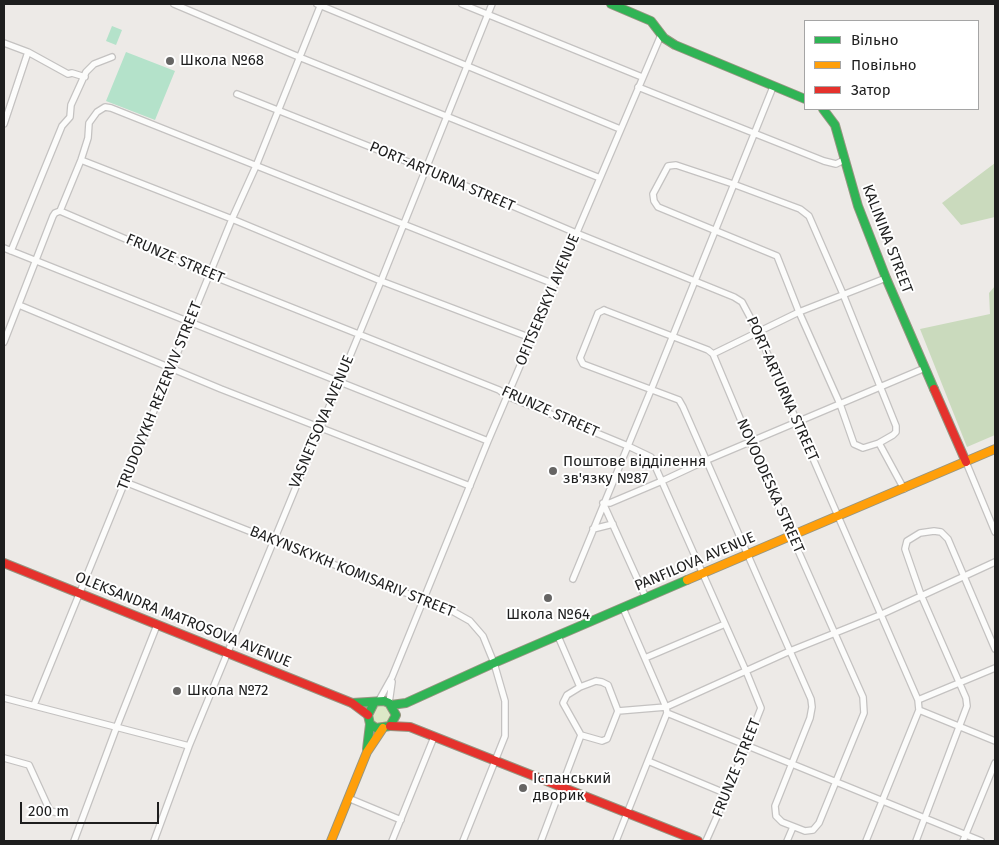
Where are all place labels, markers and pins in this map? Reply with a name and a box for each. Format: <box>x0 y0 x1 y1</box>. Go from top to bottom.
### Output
place label: Школа №68 <box>180 52 264 70</box>
marker: Школа №68 <box>164 55 176 67</box>
place label: Поштове відділення зв'язку №87 <box>563 453 706 488</box>
marker: Поштове відділення зв'язку №87 <box>547 465 559 477</box>
marker: Школа №64 <box>542 592 554 604</box>
place label: Школа №64 <box>506 606 590 624</box>
place label: Школа №72 <box>187 682 268 700</box>
marker: Школа №72 <box>171 685 183 697</box>
place label: Іспанський дворик <box>533 770 611 805</box>
marker: Іспанський дворик <box>517 782 529 794</box>

